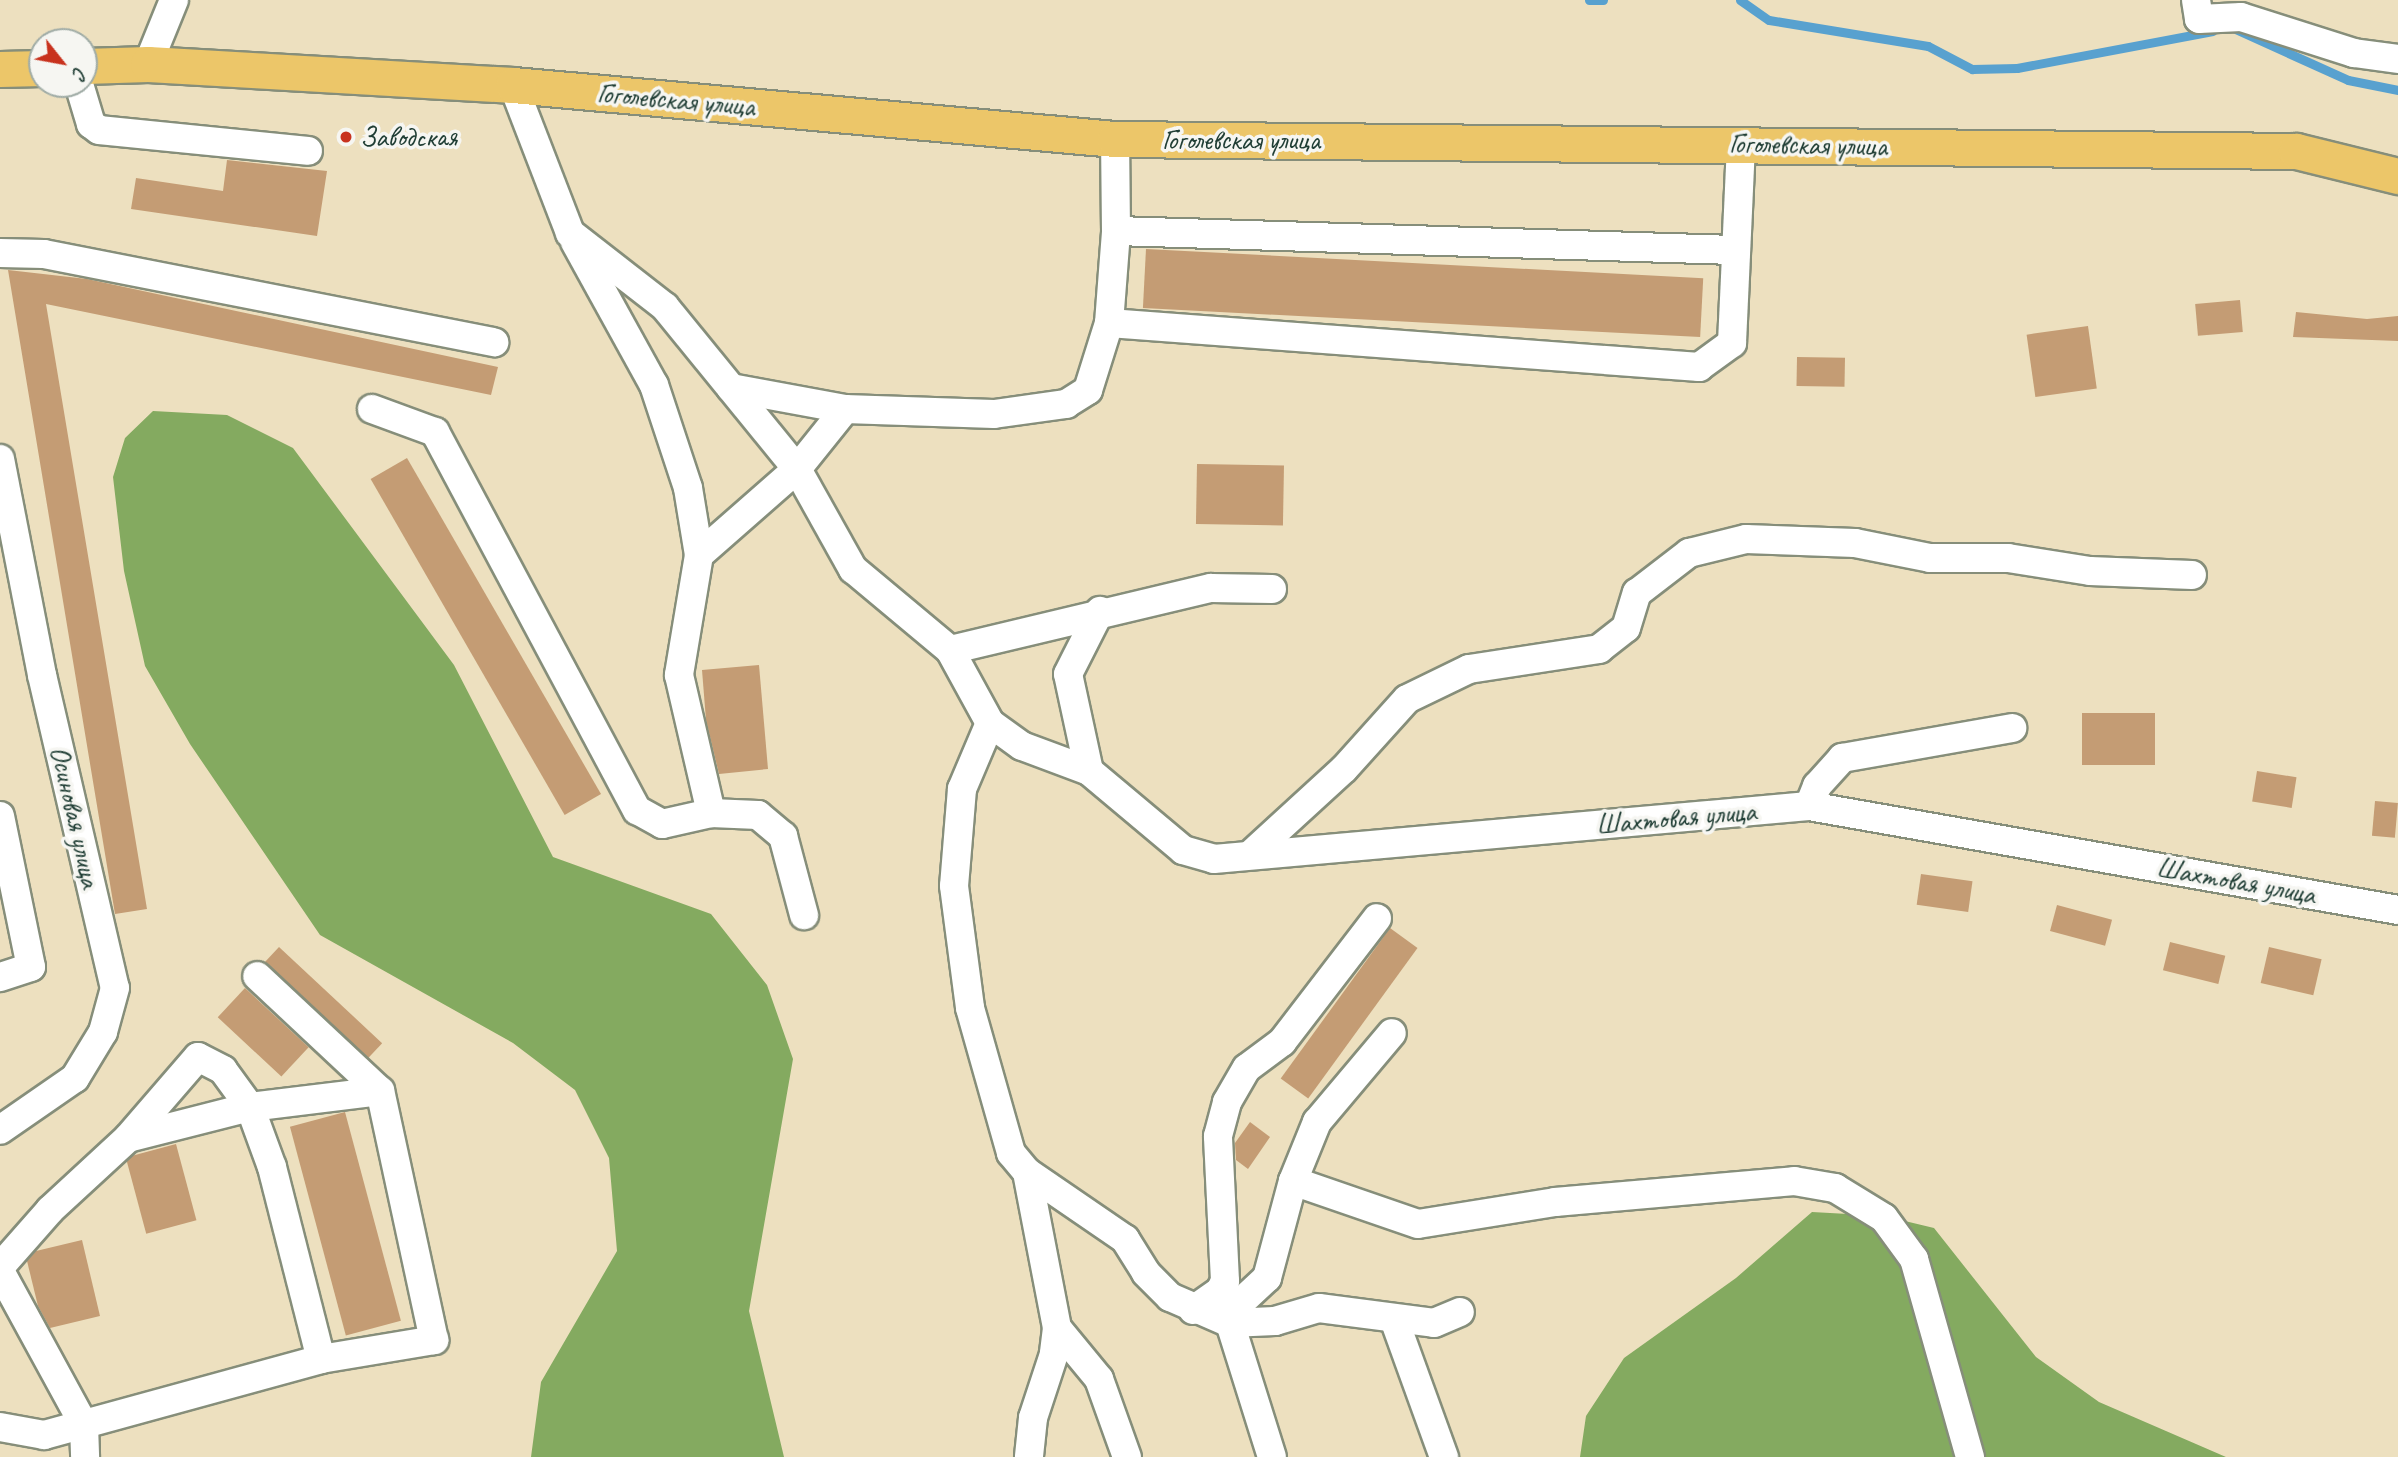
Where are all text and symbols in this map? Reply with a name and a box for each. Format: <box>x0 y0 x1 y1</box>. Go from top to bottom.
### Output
north arrow <box>28 28 98 98</box>
text: С <box>67 63 92 83</box>
street label: Гоголевская улица <box>595 76 757 124</box>
place label: Заводская <box>360 120 457 154</box>
street label: Гоголевская улица <box>1161 123 1321 157</box>
street label: Гоголевская улица <box>1728 127 1888 163</box>
marker: Заводская <box>338 129 354 145</box>
street label: Осиновая улица <box>42 742 108 892</box>
street label: Шахтовая улица <box>1594 794 1758 842</box>
street label: Шахтовая улица <box>2153 850 2319 912</box>

